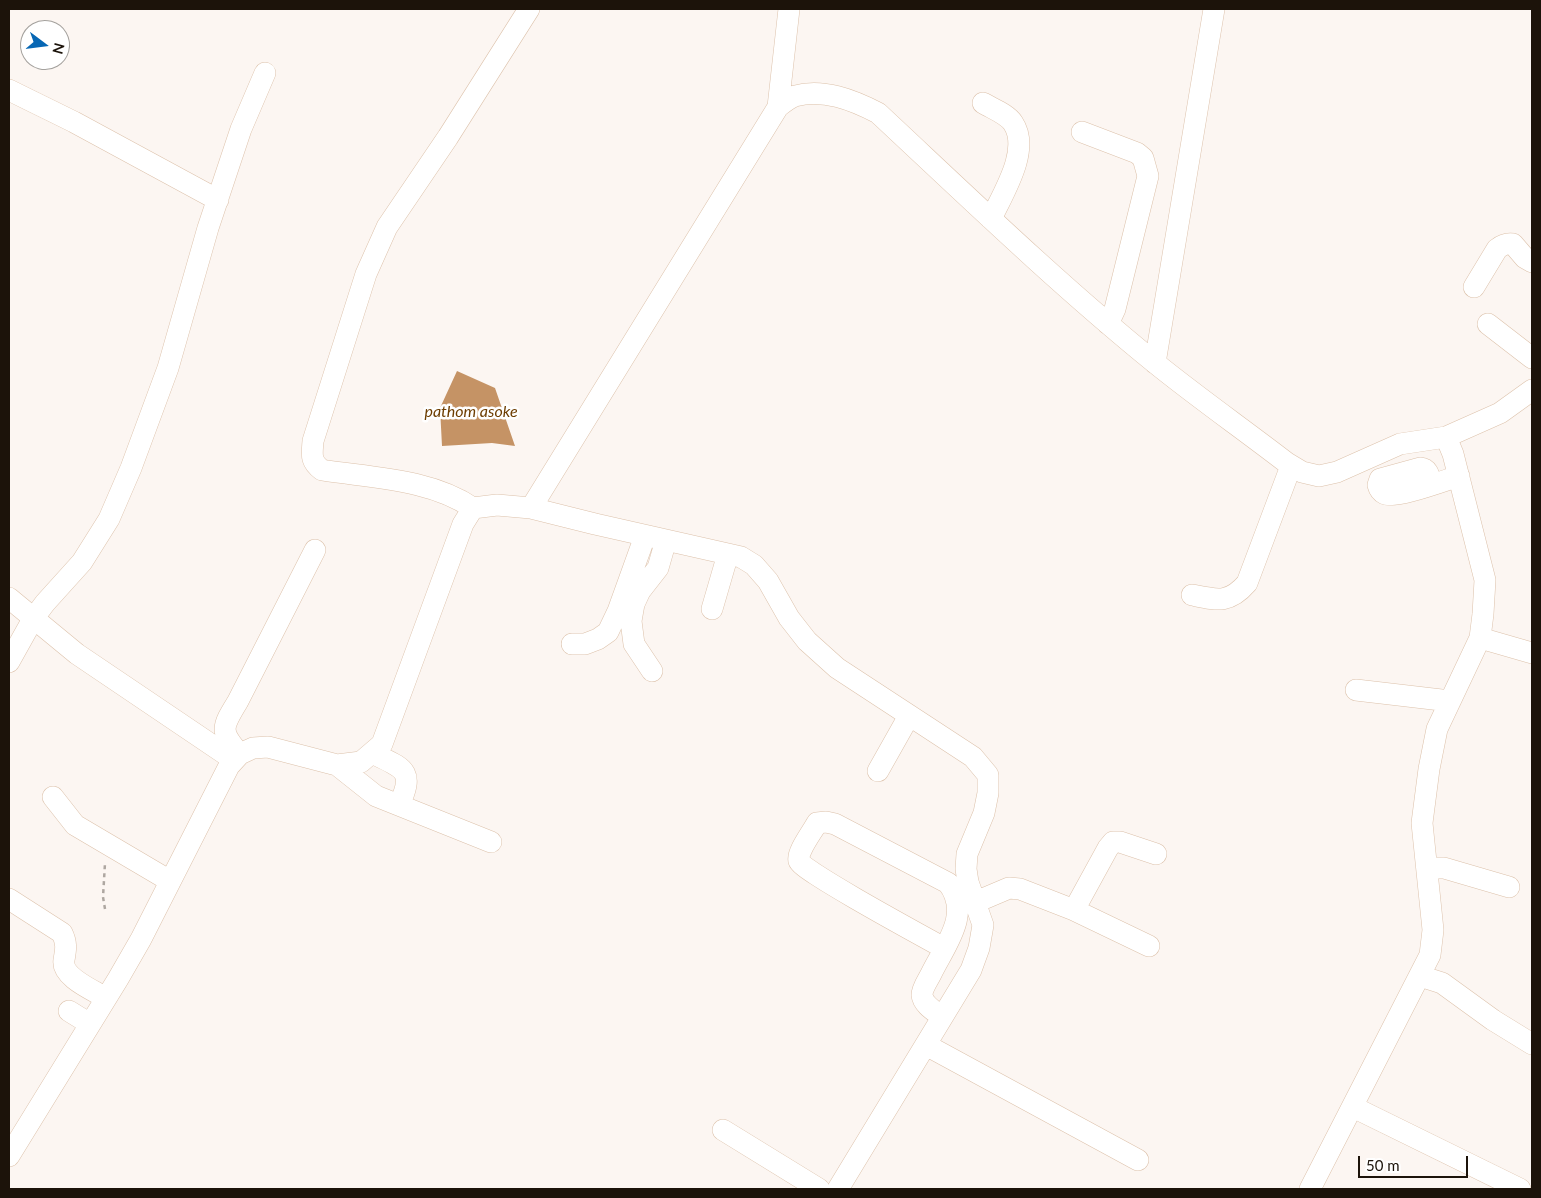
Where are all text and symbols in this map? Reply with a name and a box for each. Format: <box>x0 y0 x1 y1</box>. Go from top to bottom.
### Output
north arrow <box>20 20 70 70</box>
text: N <box>49 41 69 56</box>
water label: pathom asoke <box>424 402 518 422</box>
scale bar <box>1361 1146 1471 1178</box>
text: 50 m <box>1366 1156 1400 1174</box>

